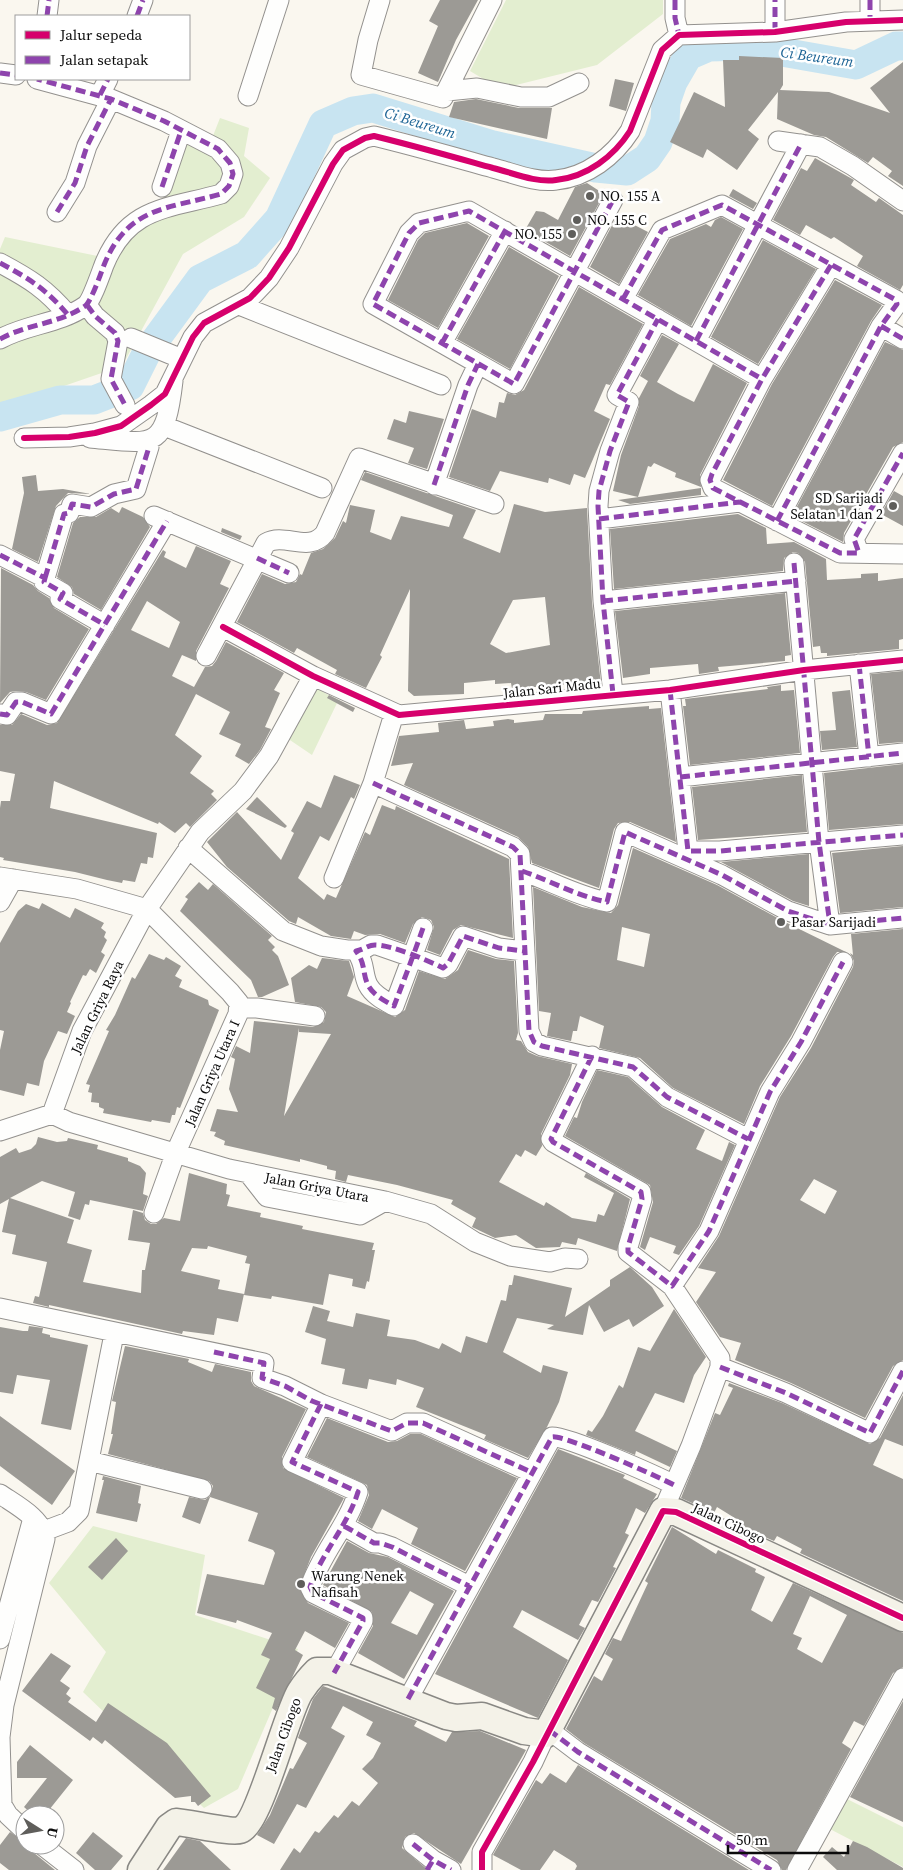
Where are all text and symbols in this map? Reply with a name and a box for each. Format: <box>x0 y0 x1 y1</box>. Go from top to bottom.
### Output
legend <box>15 15 190 80</box>
text: Jalur sepeda <box>59 24 143 45</box>
water label: Ci Beureum <box>779 41 856 72</box>
text: Jalan setapak <box>59 49 149 70</box>
water label: Ci Beureum <box>382 102 459 143</box>
place label: NO. 155 A <box>600 186 661 206</box>
marker: NO. 155 A <box>584 190 596 202</box>
place label: NO. 155 C <box>587 210 647 230</box>
marker: NO. 155 C <box>571 214 583 226</box>
place label: NO. 155 <box>514 224 562 244</box>
marker: NO. 155 <box>566 228 578 240</box>
place label: SD Sarijadi Selatan 1 dan 2 <box>790 488 883 524</box>
marker: SD Sarijadi Selatan 1 dan 2 <box>887 500 899 512</box>
street label: Jalan Sari Madu <box>501 673 602 703</box>
place label: Pasar Sarijadi <box>791 912 876 932</box>
marker: Pasar Sarijadi <box>775 916 787 928</box>
street label: Jalan Griya Raya <box>65 956 129 1058</box>
street label: Jalan Griya Utara I <box>179 1017 244 1130</box>
street label: Jalan Griya Utara <box>262 1167 372 1207</box>
street label: Jalan Cibogo <box>688 1497 769 1549</box>
place label: Warung Nenek Nafisah <box>311 1566 404 1602</box>
marker: Warung Nenek Nafisah <box>295 1578 307 1590</box>
street label: Jalan Cibogo <box>260 1694 306 1776</box>
north arrow <box>15 1805 65 1855</box>
scale bar <box>728 1822 848 1854</box>
text: U <box>42 1826 64 1839</box>
text: 50 m <box>736 1829 768 1850</box>

